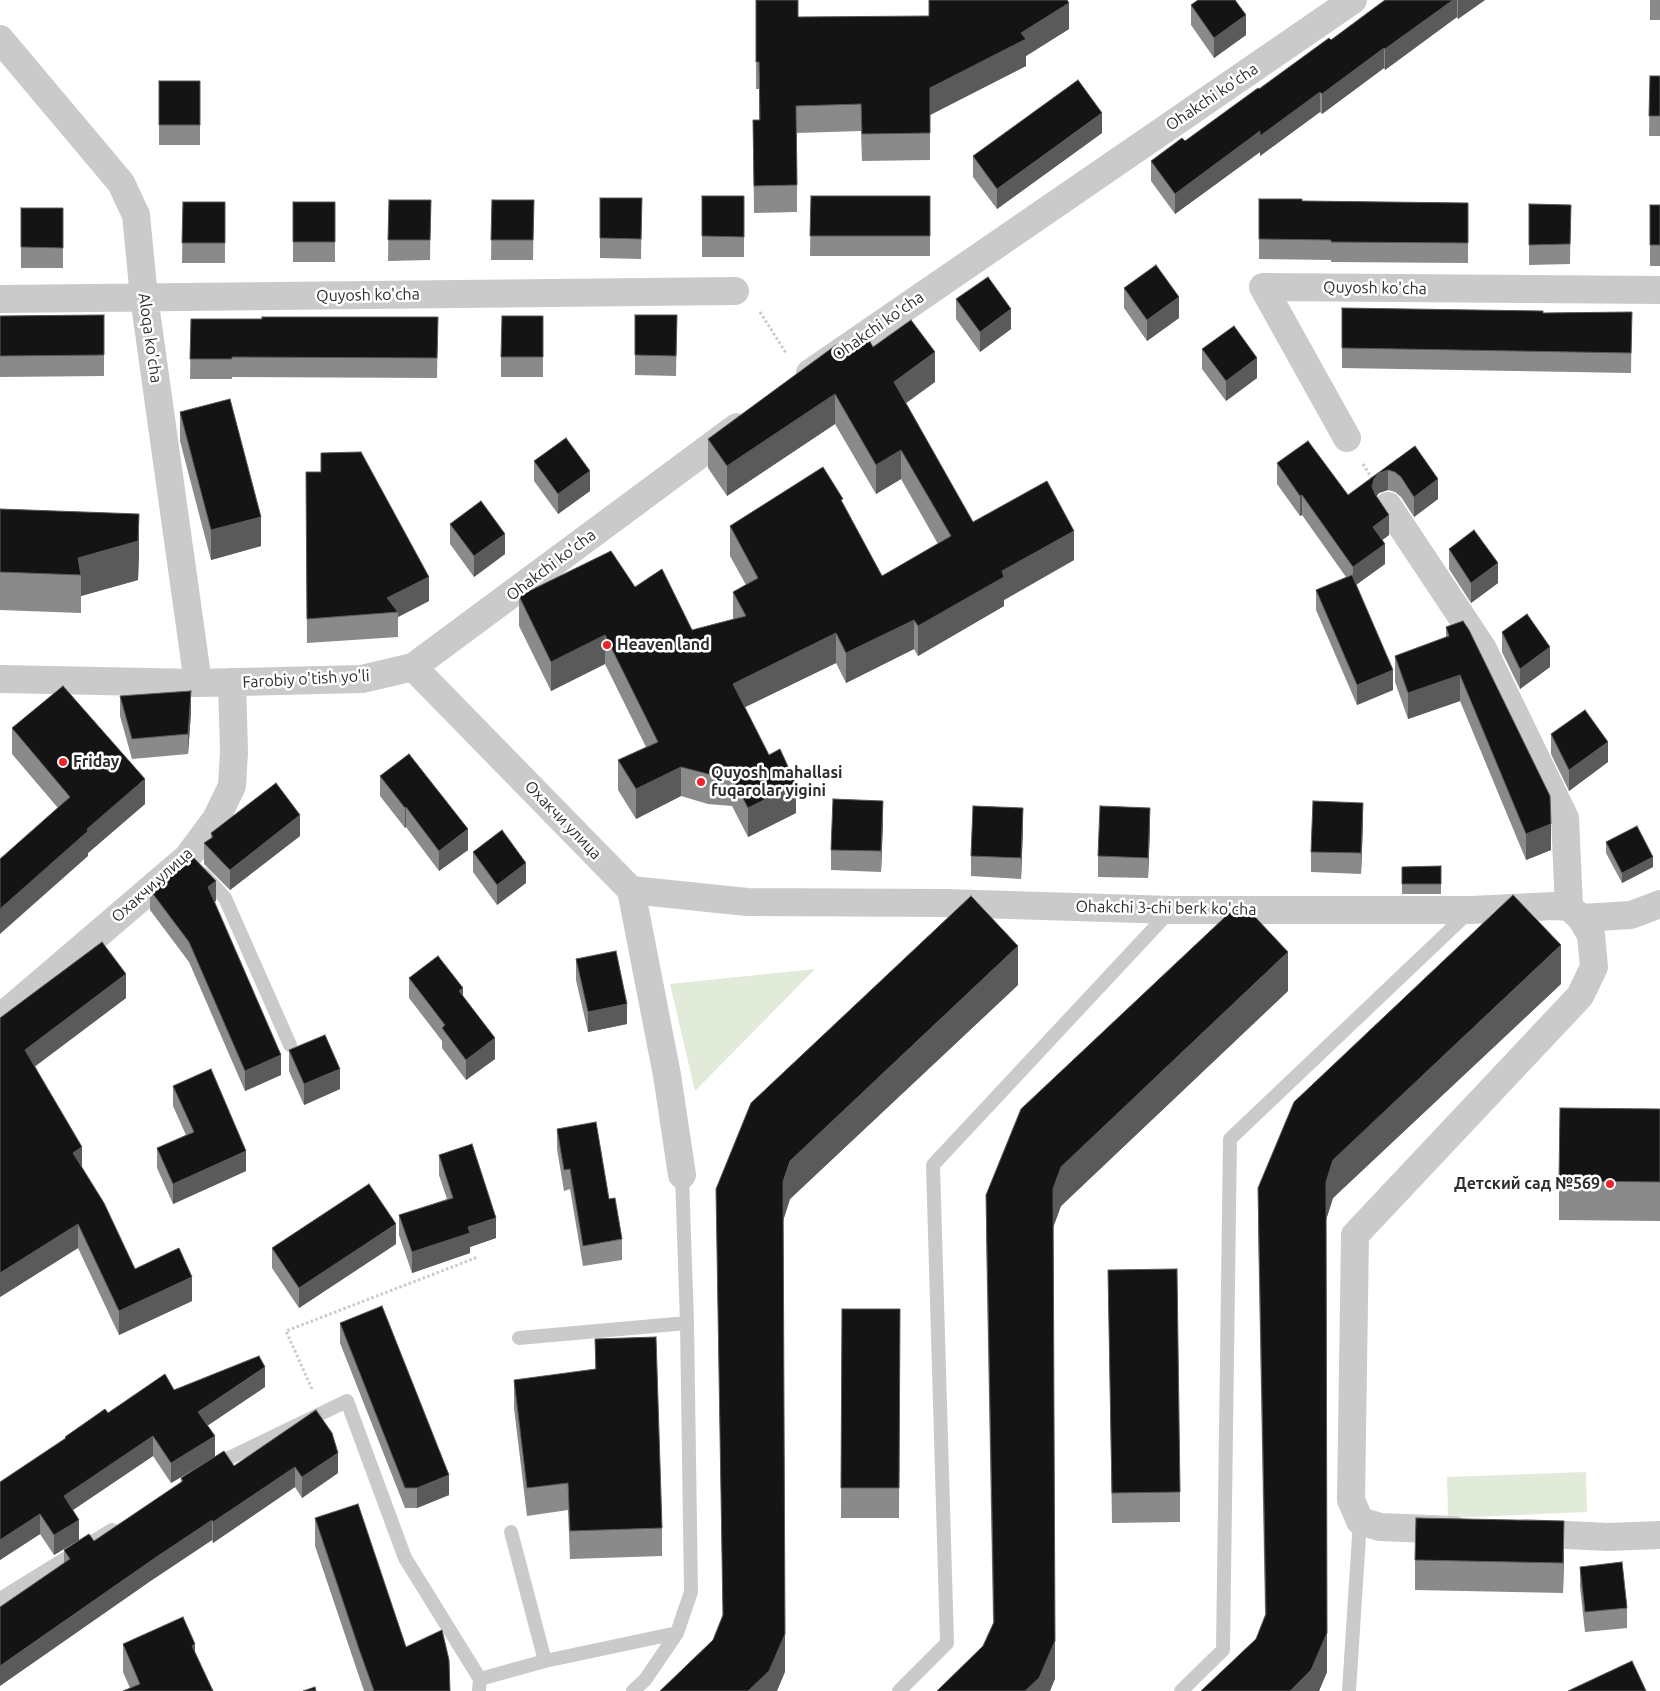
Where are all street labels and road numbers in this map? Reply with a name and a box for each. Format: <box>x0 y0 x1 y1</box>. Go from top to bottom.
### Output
street label: Ohakchi ko'cha <box>1162 59 1262 135</box>
street label: Quyosh ko'cha <box>1323 277 1427 299</box>
street label: Quyosh ko'cha <box>316 284 420 306</box>
street label: Ohakchi ko'cha <box>829 287 927 365</box>
street label: Aloqa ko'cha <box>134 292 166 384</box>
street label: Ohakchi ko'cha <box>502 525 600 605</box>
street label: Farobiy o'tish yo'li <box>242 666 370 692</box>
street label: Охакчи улица <box>521 777 605 863</box>
street label: Охакчи улица <box>108 844 196 926</box>
street label: Ohakchi 3-chi berk ko'cha <box>1075 897 1257 919</box>

